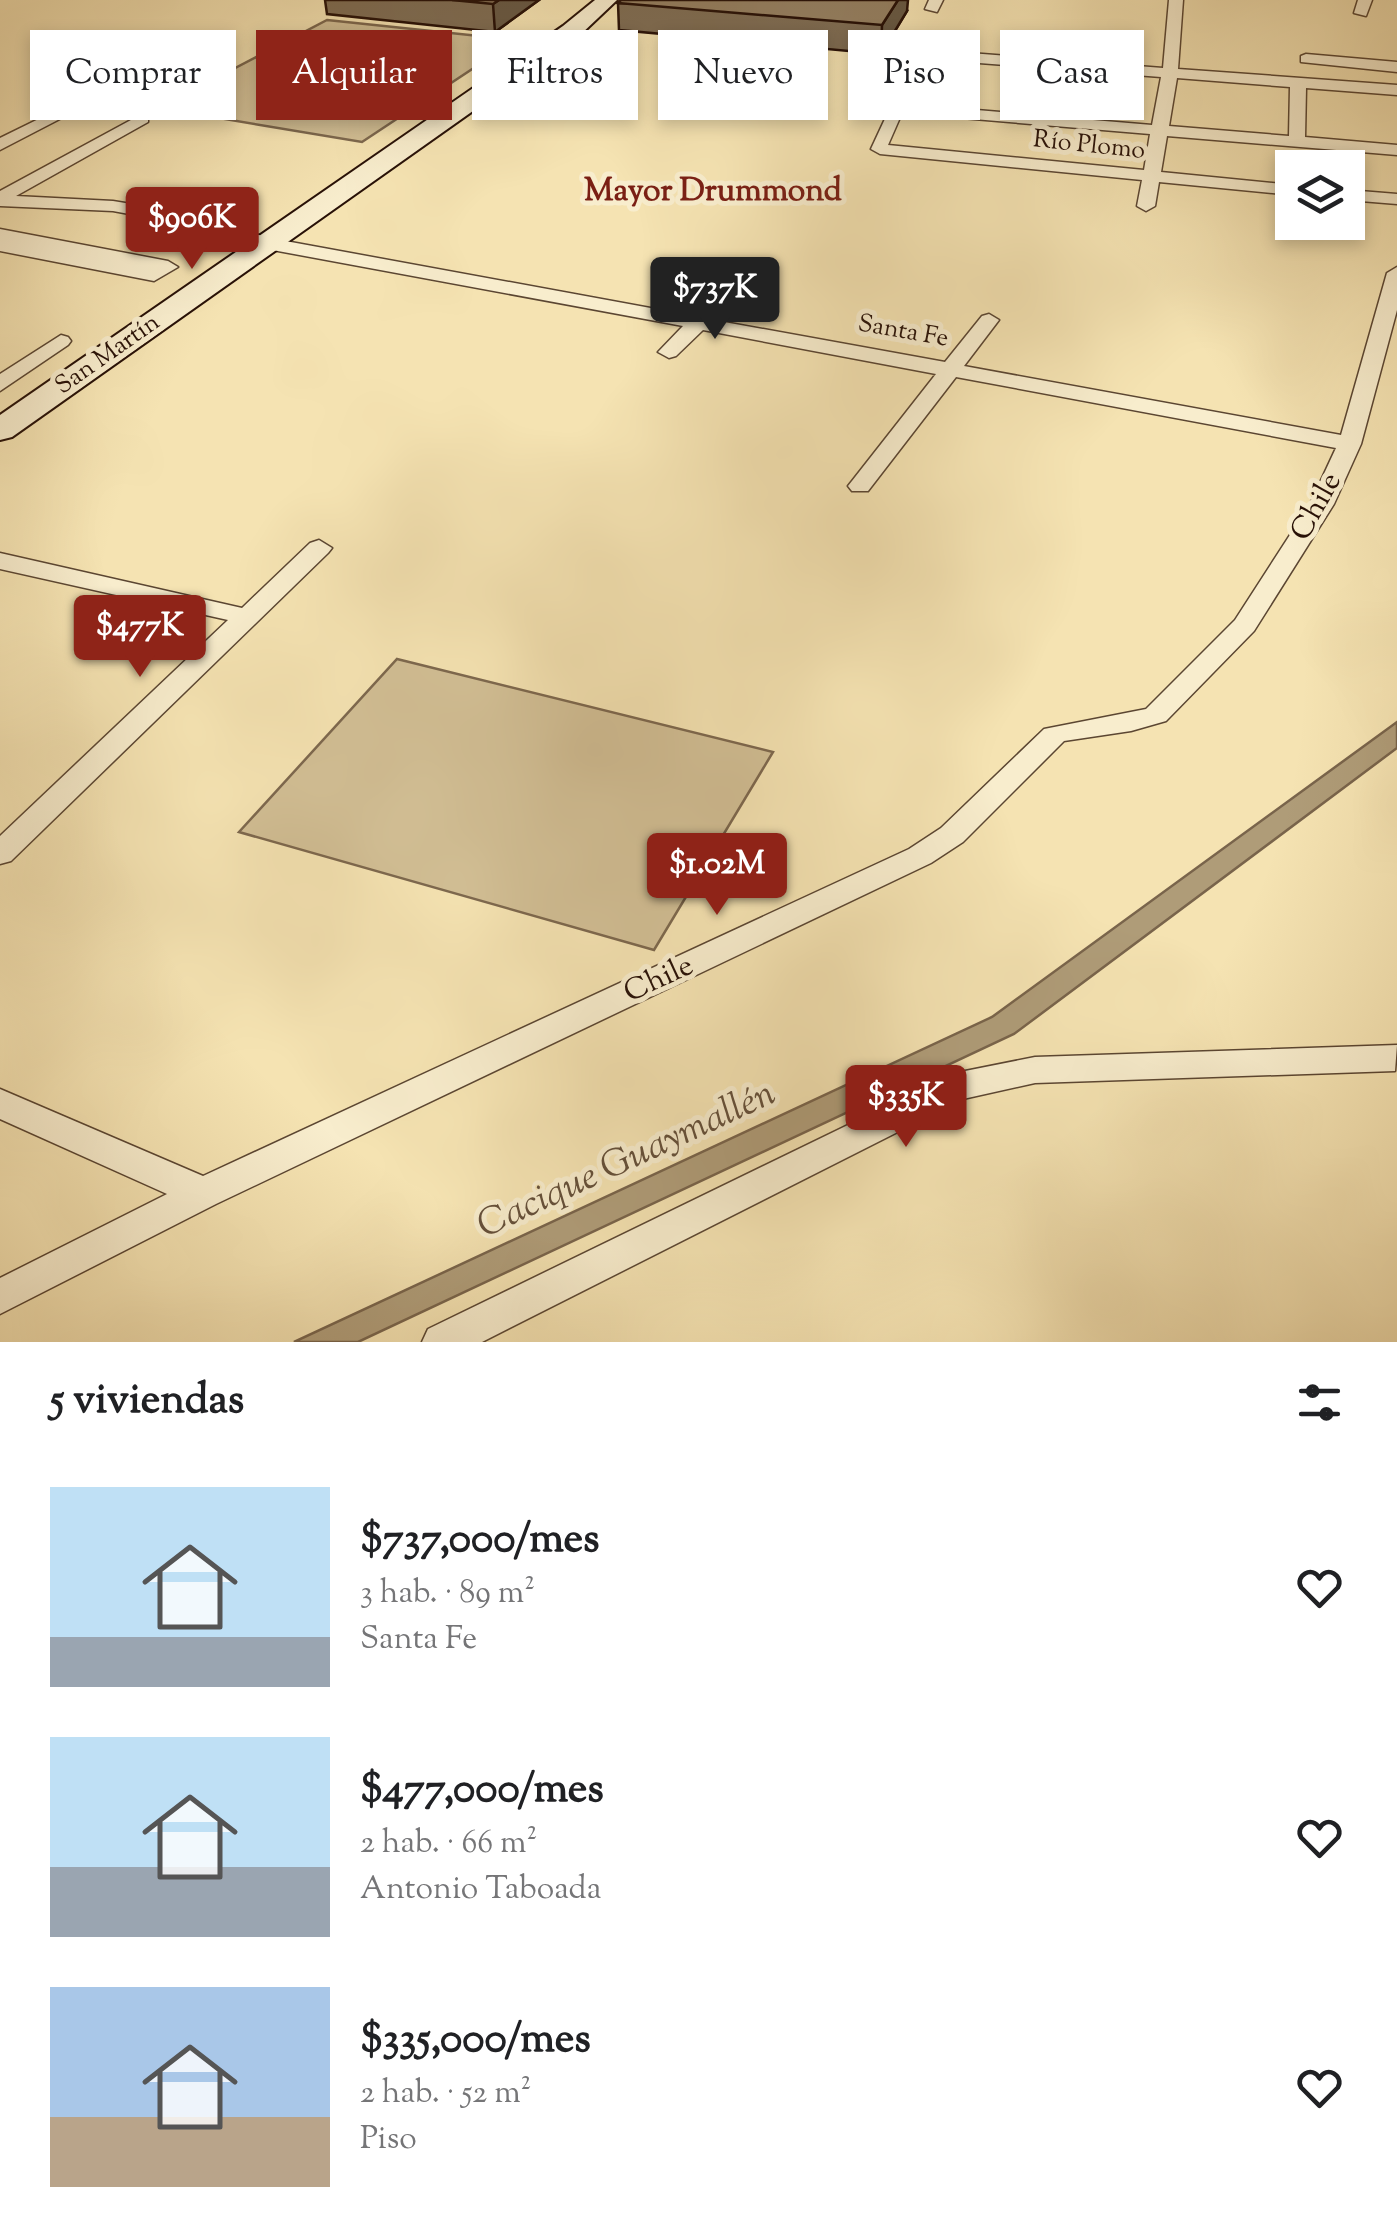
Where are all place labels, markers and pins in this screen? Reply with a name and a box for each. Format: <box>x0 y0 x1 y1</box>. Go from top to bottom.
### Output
pin: $906K <box>122 187 262 272</box>
pin: $737K <box>645 257 785 342</box>
pin: $477K <box>70 595 210 680</box>
pin: $1.02M <box>636 833 798 918</box>
pin: $335K <box>836 1065 976 1150</box>

